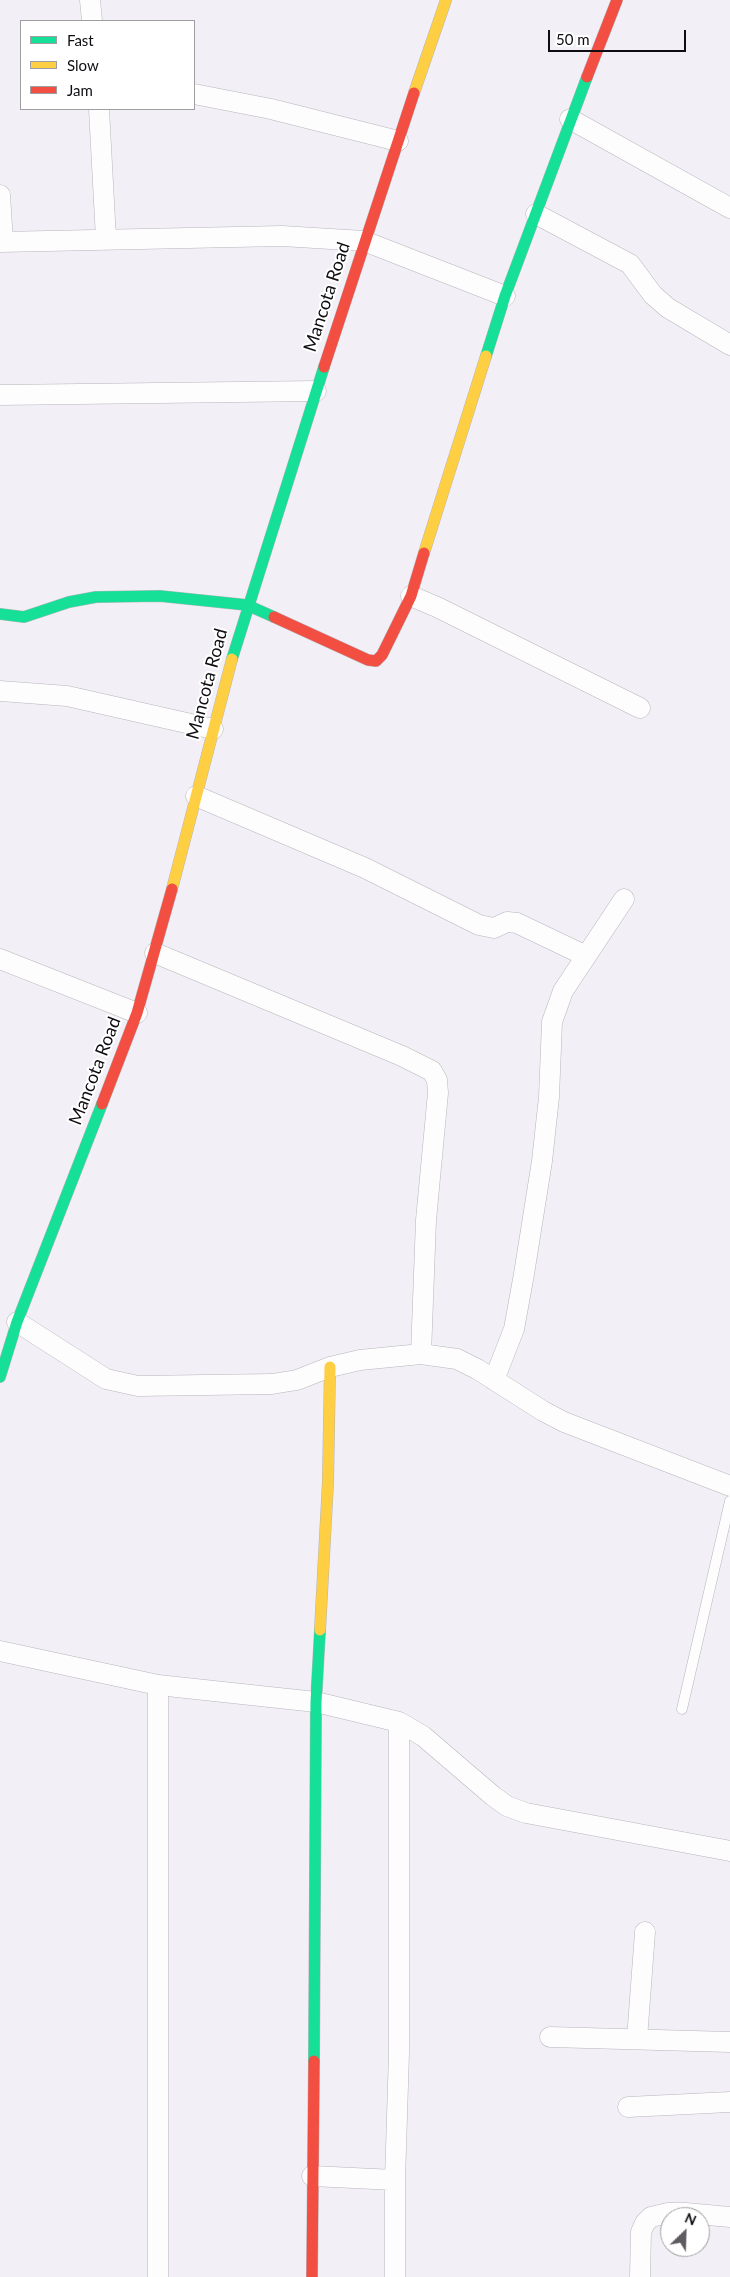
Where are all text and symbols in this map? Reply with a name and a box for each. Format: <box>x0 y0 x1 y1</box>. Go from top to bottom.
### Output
legend <box>20 20 195 110</box>
scale bar <box>550 20 688 52</box>
text: 50 m <box>556 30 590 48</box>
text: Fast <box>67 31 94 49</box>
text: Slow <box>67 56 99 74</box>
text: Jam <box>67 81 93 99</box>
street label: Mancota Road <box>299 240 355 354</box>
street label: Mancota Road <box>182 626 232 742</box>
street label: Mancota Road <box>65 1014 125 1128</box>
north arrow <box>660 2207 710 2257</box>
text: N <box>683 2209 699 2229</box>

